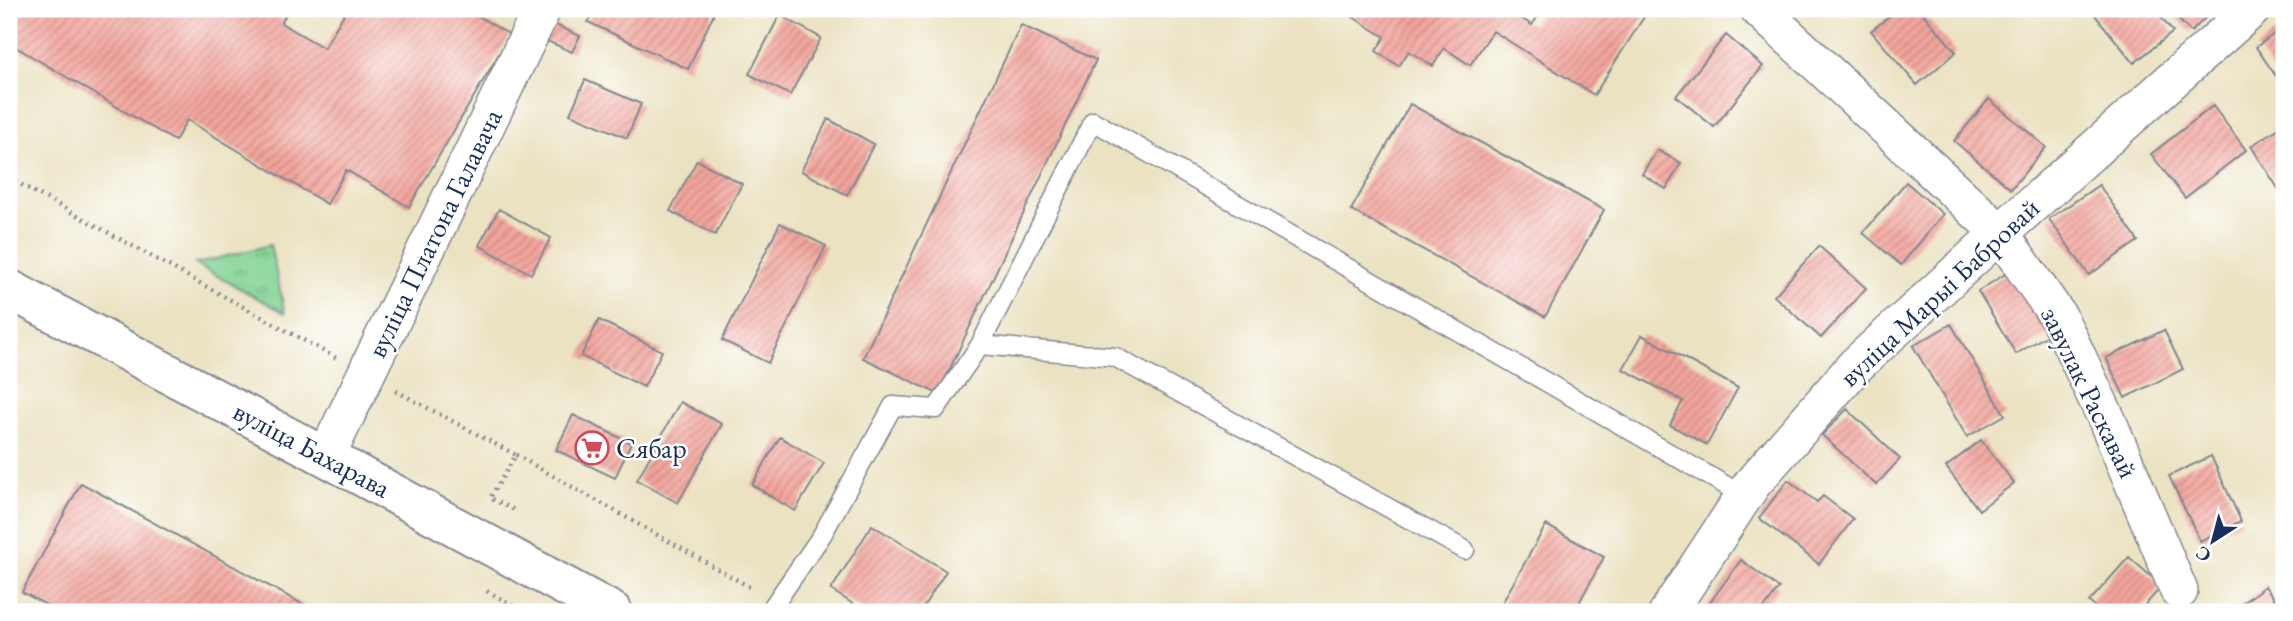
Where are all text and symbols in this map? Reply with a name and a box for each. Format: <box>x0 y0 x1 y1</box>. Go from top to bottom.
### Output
street label: вуліца Платона Галавача <box>358 102 510 363</box>
street label: вуліца Марыі Бабровай <box>1831 190 2047 394</box>
street label: завулак Раскавай <box>2033 300 2147 484</box>
street label: вуліца Бахарава <box>227 392 398 506</box>
supermarket icon: Сябар <box>573 429 611 467</box>
place label: Сябар <box>616 430 687 466</box>
north arrow <box>2178 505 2248 576</box>
text: С <box>2190 540 2216 568</box>

